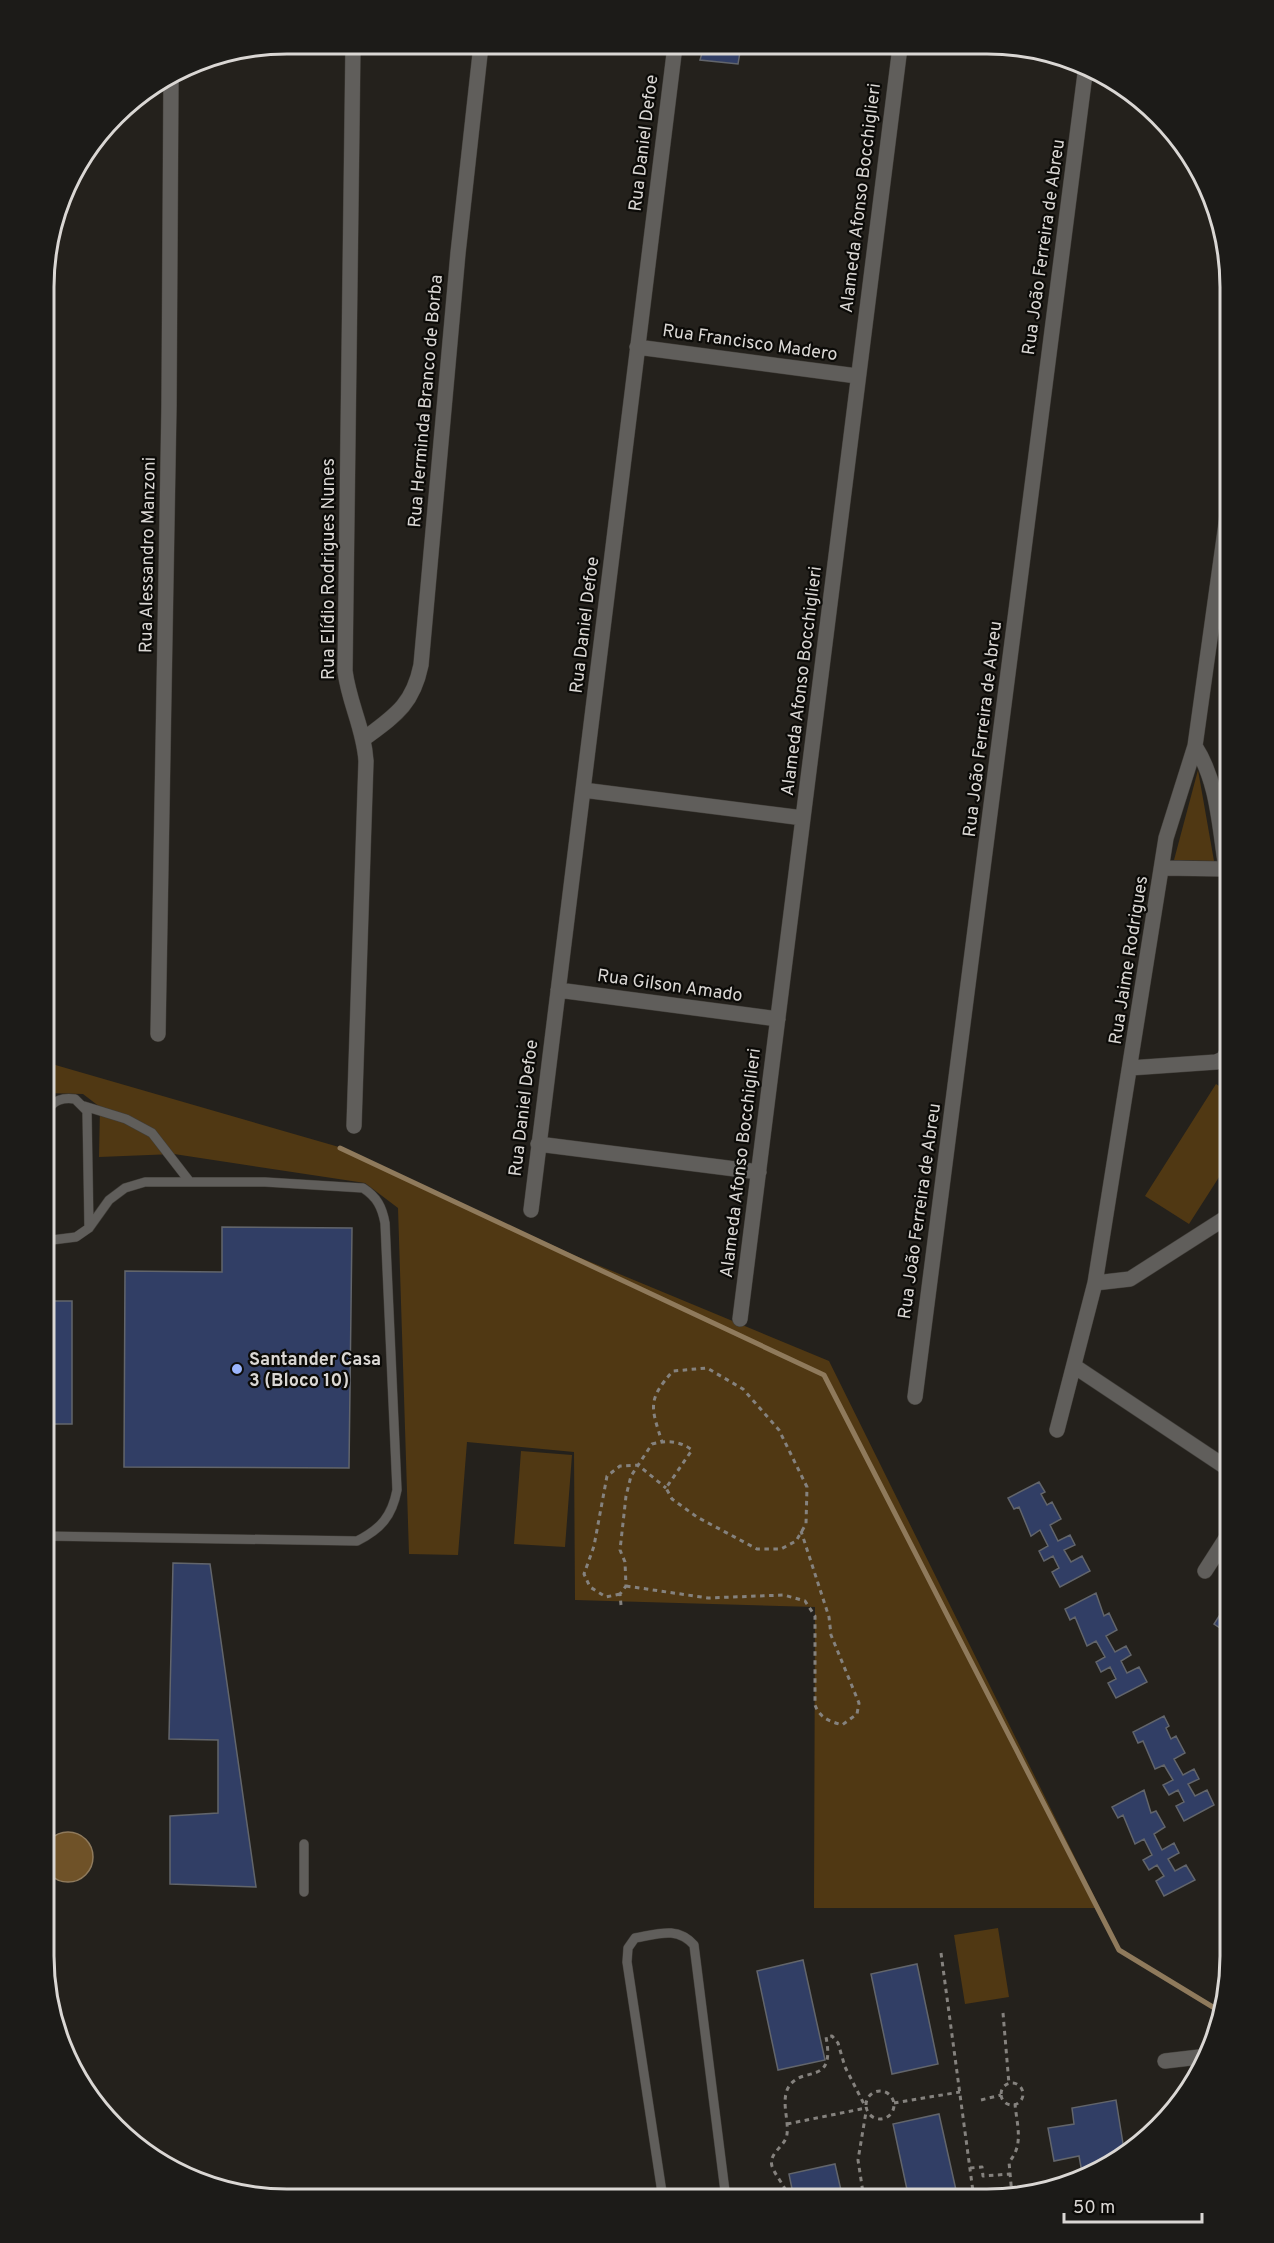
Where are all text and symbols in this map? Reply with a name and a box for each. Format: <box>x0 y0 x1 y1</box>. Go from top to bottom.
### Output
street label: Rua Daniel Defoe <box>625 73 664 213</box>
street label: Alameda Afonso Bocchiglieri <box>836 82 887 314</box>
street label: Rua João Ferreira de Abreu <box>1018 138 1071 357</box>
street label: Rua Herminda Branco de Borba <box>404 274 449 529</box>
street label: Rua Francisco Madero <box>661 320 839 367</box>
street label: Rua Alessandro Manzoni <box>135 457 162 653</box>
street label: Rua Elídio Rodrigues Nunes <box>318 458 341 680</box>
street label: Rua Daniel Defoe <box>566 555 605 695</box>
street label: Alameda Afonso Bocchiglieri <box>777 565 828 797</box>
street label: Rua João Ferreira de Abreu <box>959 620 1008 839</box>
street label: Rua Jaime Rodrigues <box>1105 874 1154 1046</box>
street label: Rua Gilson Amado <box>596 965 744 1008</box>
street label: Rua Daniel Defoe <box>505 1038 544 1178</box>
street label: Alameda Afonso Bocchiglieri <box>716 1047 767 1279</box>
street label: Rua João Ferreira de Abreu <box>894 1102 947 1321</box>
place label: Santander Casa 3 (Bloco 10) <box>249 1349 381 1393</box>
marker: Santander Casa 3 (Bloco 10) <box>230 1362 244 1376</box>
scale bar <box>1064 2186 1202 2224</box>
text: 50 m <box>1073 2197 1115 2220</box>

